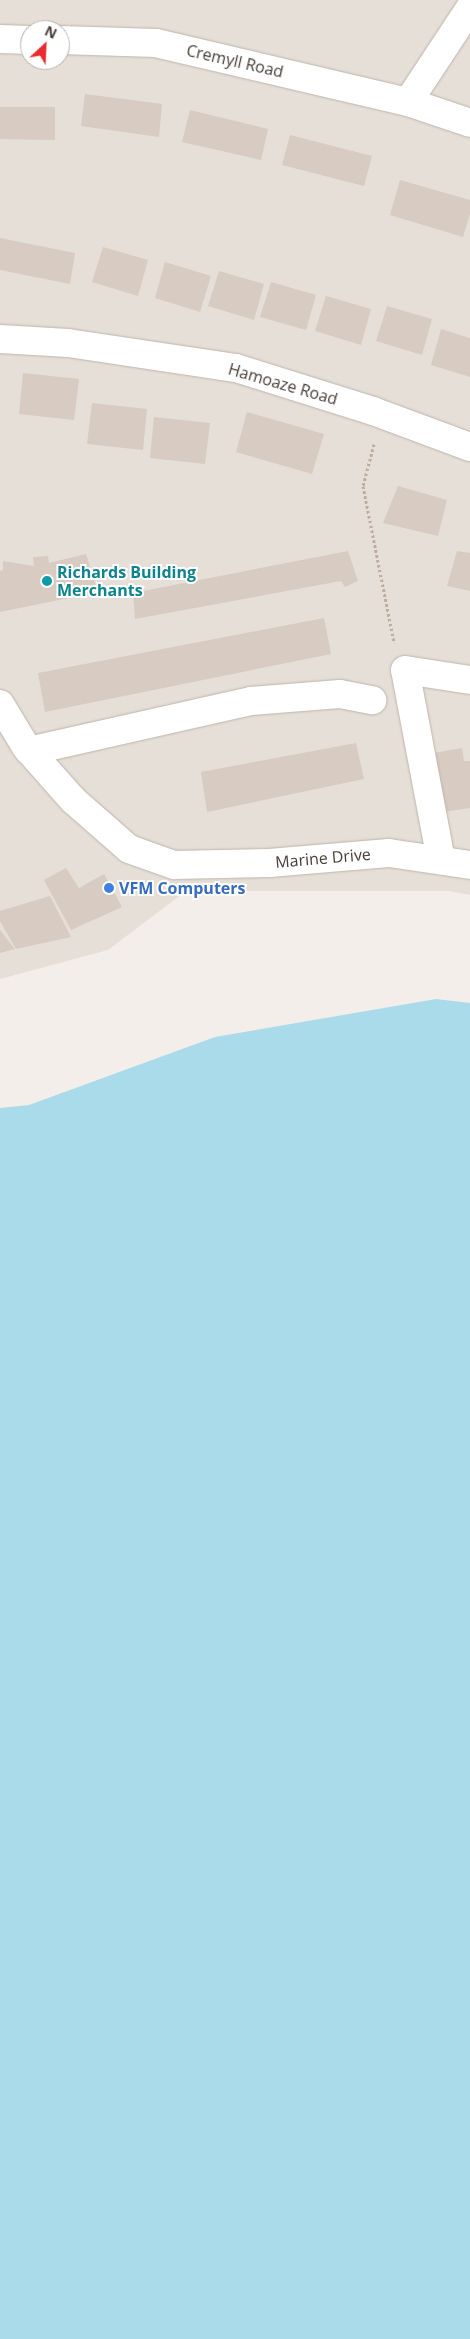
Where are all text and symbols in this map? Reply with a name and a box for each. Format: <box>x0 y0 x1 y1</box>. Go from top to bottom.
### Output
north arrow <box>20 20 70 70</box>
text: N <box>42 21 60 43</box>
street label: Cremyll Road <box>185 41 285 81</box>
street label: Hamoaze Road <box>226 359 340 409</box>
place label: Richards Building Merchants <box>57 562 196 600</box>
marker: Richards Building Merchants <box>41 575 53 587</box>
street label: Marine Drive <box>274 844 372 872</box>
place label: VFM Computers <box>119 878 245 898</box>
marker: VFM Computers <box>103 882 115 894</box>

